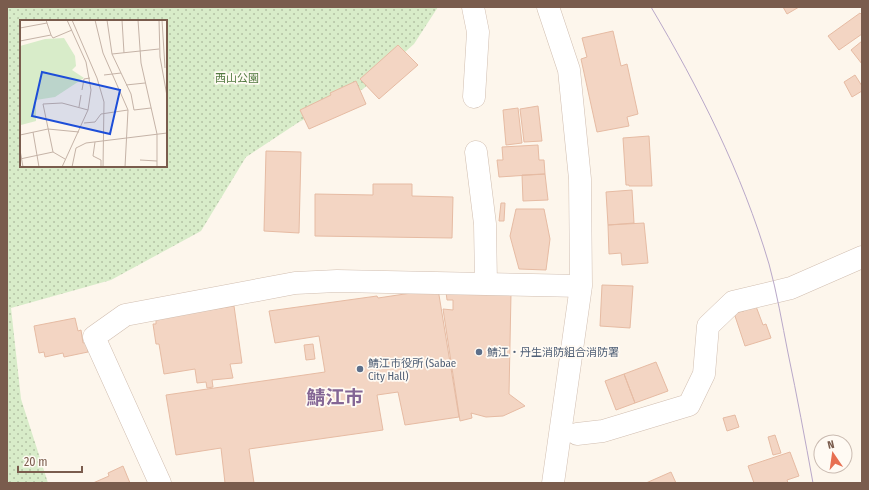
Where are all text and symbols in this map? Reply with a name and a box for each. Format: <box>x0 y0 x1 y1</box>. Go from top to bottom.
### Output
inset map <box>20 20 167 167</box>
park label: 西山公園 <box>215 72 259 85</box>
place label: 鯖江・丹生消防組合消防署 <box>487 346 619 359</box>
marker: 鯖江・丹生消防組合消防署 <box>474 347 484 357</box>
place label: 鯖江市役所 (Sabae City Hall) <box>368 357 456 383</box>
marker: 鯖江市役所 (Sabae City Hall) <box>355 364 365 374</box>
district label: 鯖江市 <box>306 386 364 409</box>
north arrow <box>813 434 853 474</box>
text: N <box>826 438 836 452</box>
scale bar <box>18 448 82 474</box>
text: 20 m <box>24 455 48 469</box>

